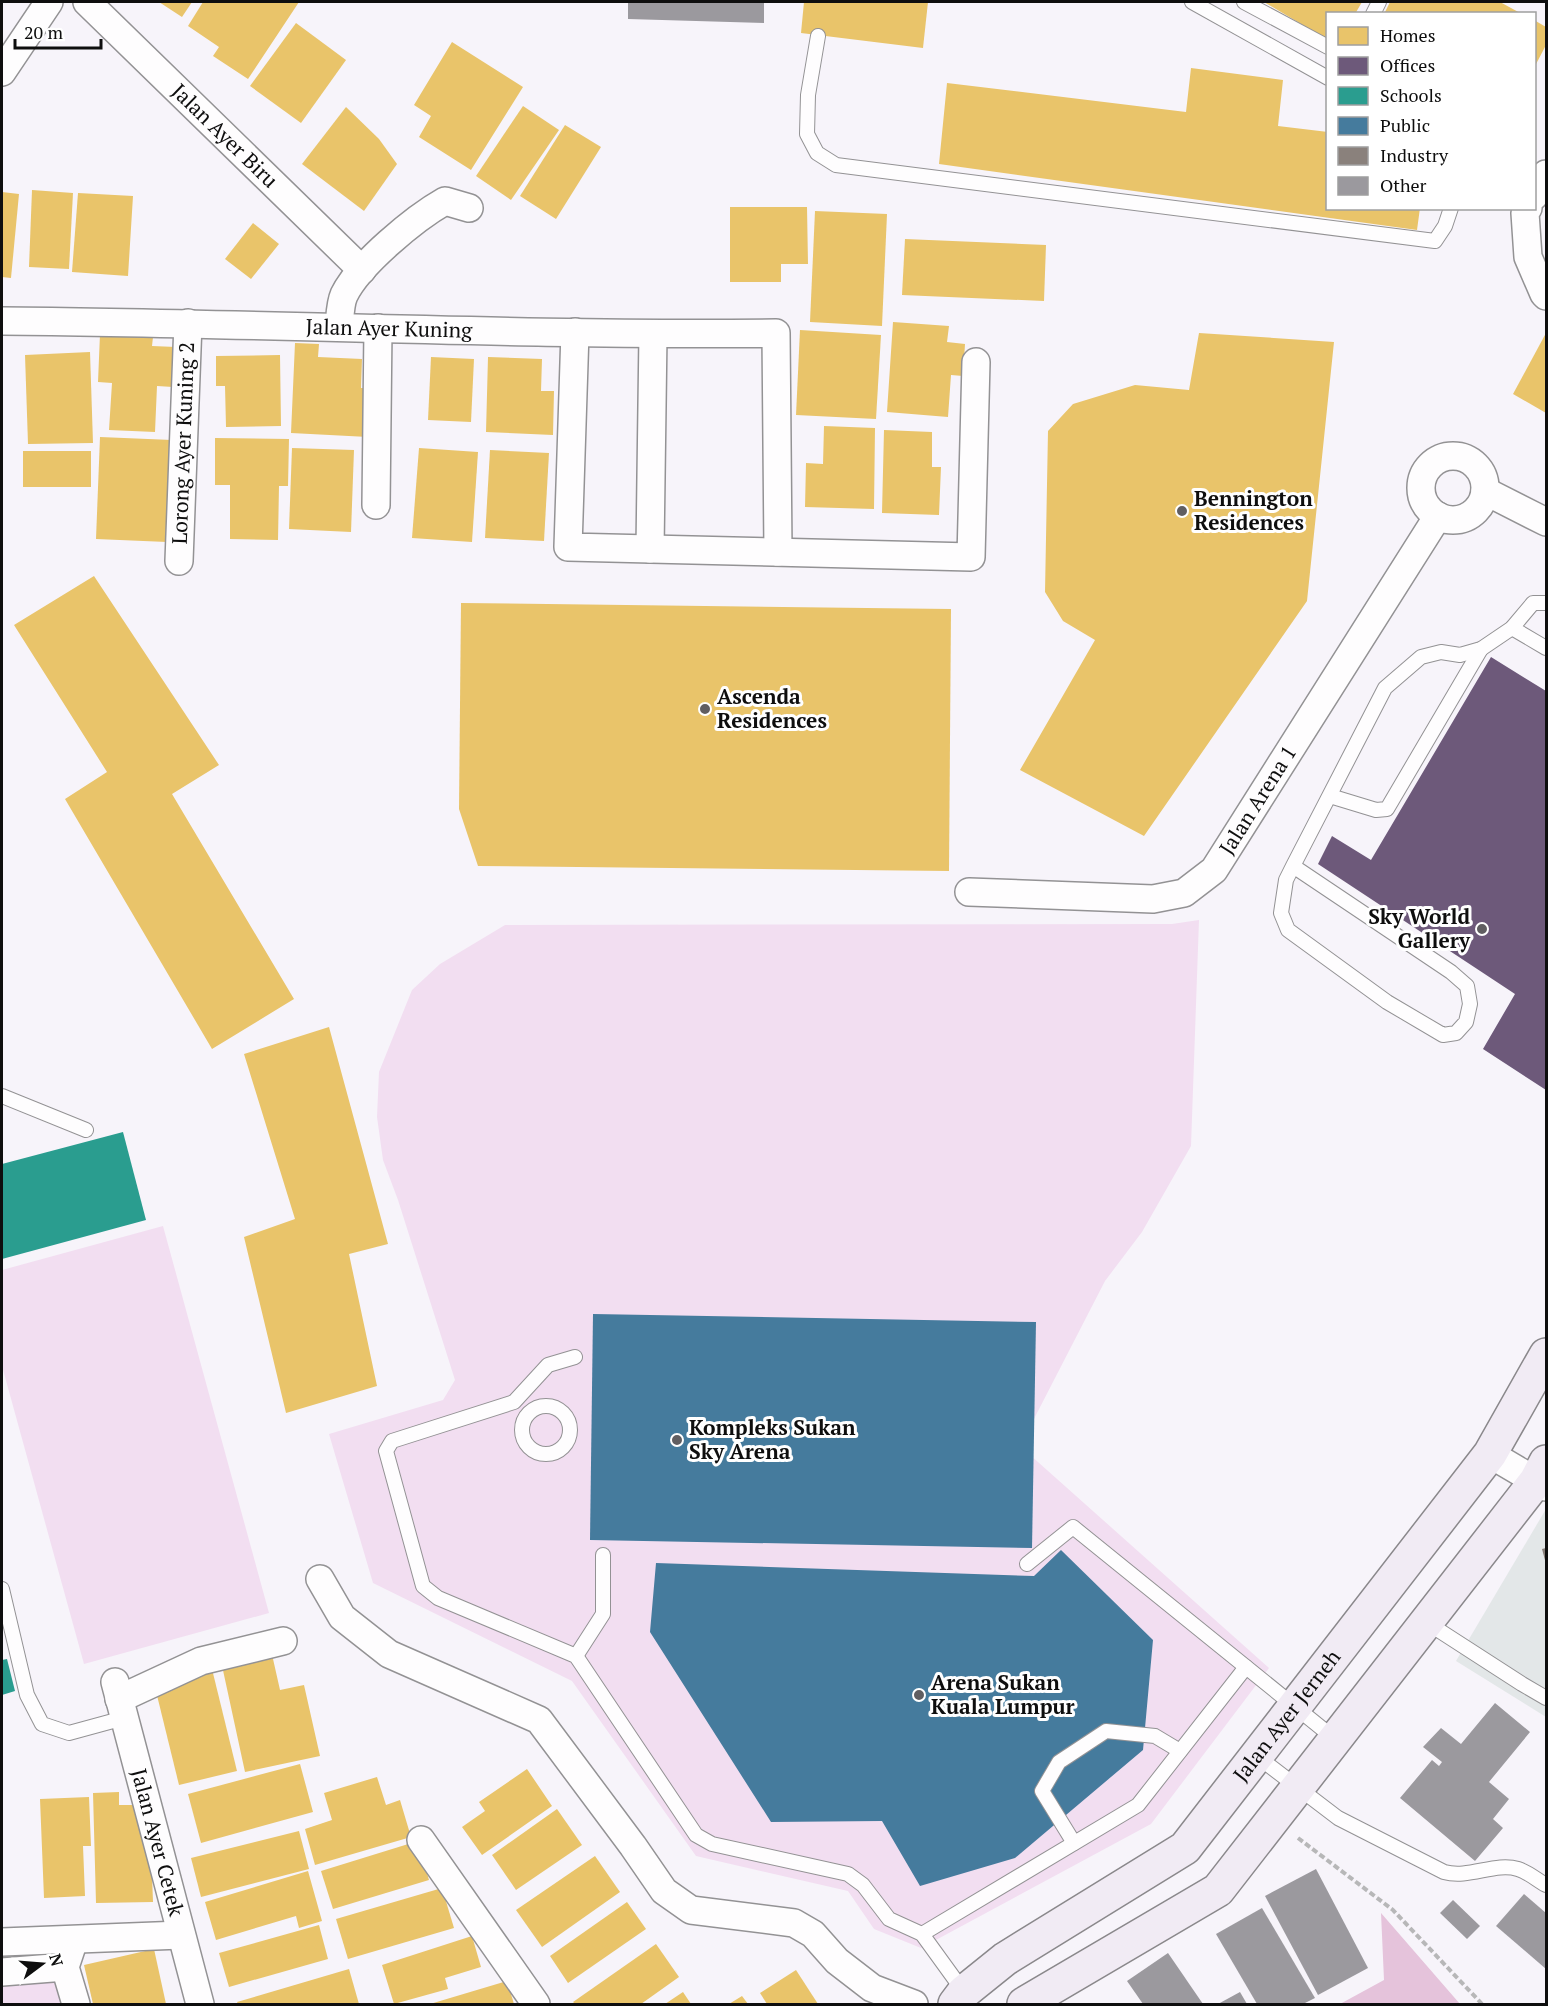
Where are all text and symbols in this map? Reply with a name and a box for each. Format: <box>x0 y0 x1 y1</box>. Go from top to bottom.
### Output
scale bar <box>15 12 100 50</box>
legend <box>1326 12 1536 210</box>
text: 20 m <box>24 20 64 44</box>
text: Homes <box>1380 23 1435 47</box>
text: Offices <box>1380 53 1435 77</box>
street label: Jalan Ayer Biru <box>166 77 284 194</box>
text: Schools <box>1380 83 1442 107</box>
text: Public <box>1380 113 1430 137</box>
text: Industry <box>1380 143 1449 167</box>
text: Other <box>1380 173 1427 197</box>
street label: Jalan Ayer Kuning <box>305 312 474 344</box>
street label: Lorong Ayer Kuning 2 <box>165 341 200 545</box>
place label: Bennington Residences <box>1194 484 1313 536</box>
marker: Bennington Residences <box>1175 504 1189 518</box>
place label: Ascenda Residences <box>717 682 827 734</box>
marker: Ascenda Residences <box>698 702 712 716</box>
street label: Jalan Arena 1 <box>1212 740 1302 860</box>
place label: Sky World Gallery <box>1368 902 1471 954</box>
marker: Sky World Gallery <box>1475 922 1489 936</box>
place label: Kompleks Sukan Sky Arena <box>689 1413 856 1465</box>
marker: Kompleks Sukan Sky Arena <box>670 1433 684 1447</box>
street label: Jalan Ayer Jerneh <box>1226 1644 1346 1787</box>
place label: Arena Sukan Kuala Lumpur <box>931 1668 1075 1720</box>
marker: Arena Sukan Kuala Lumpur <box>912 1688 926 1702</box>
street label: Jalan Ayer Cetek <box>125 1765 191 1919</box>
north arrow <box>12 1934 72 1994</box>
text: N <box>44 1951 69 1969</box>

